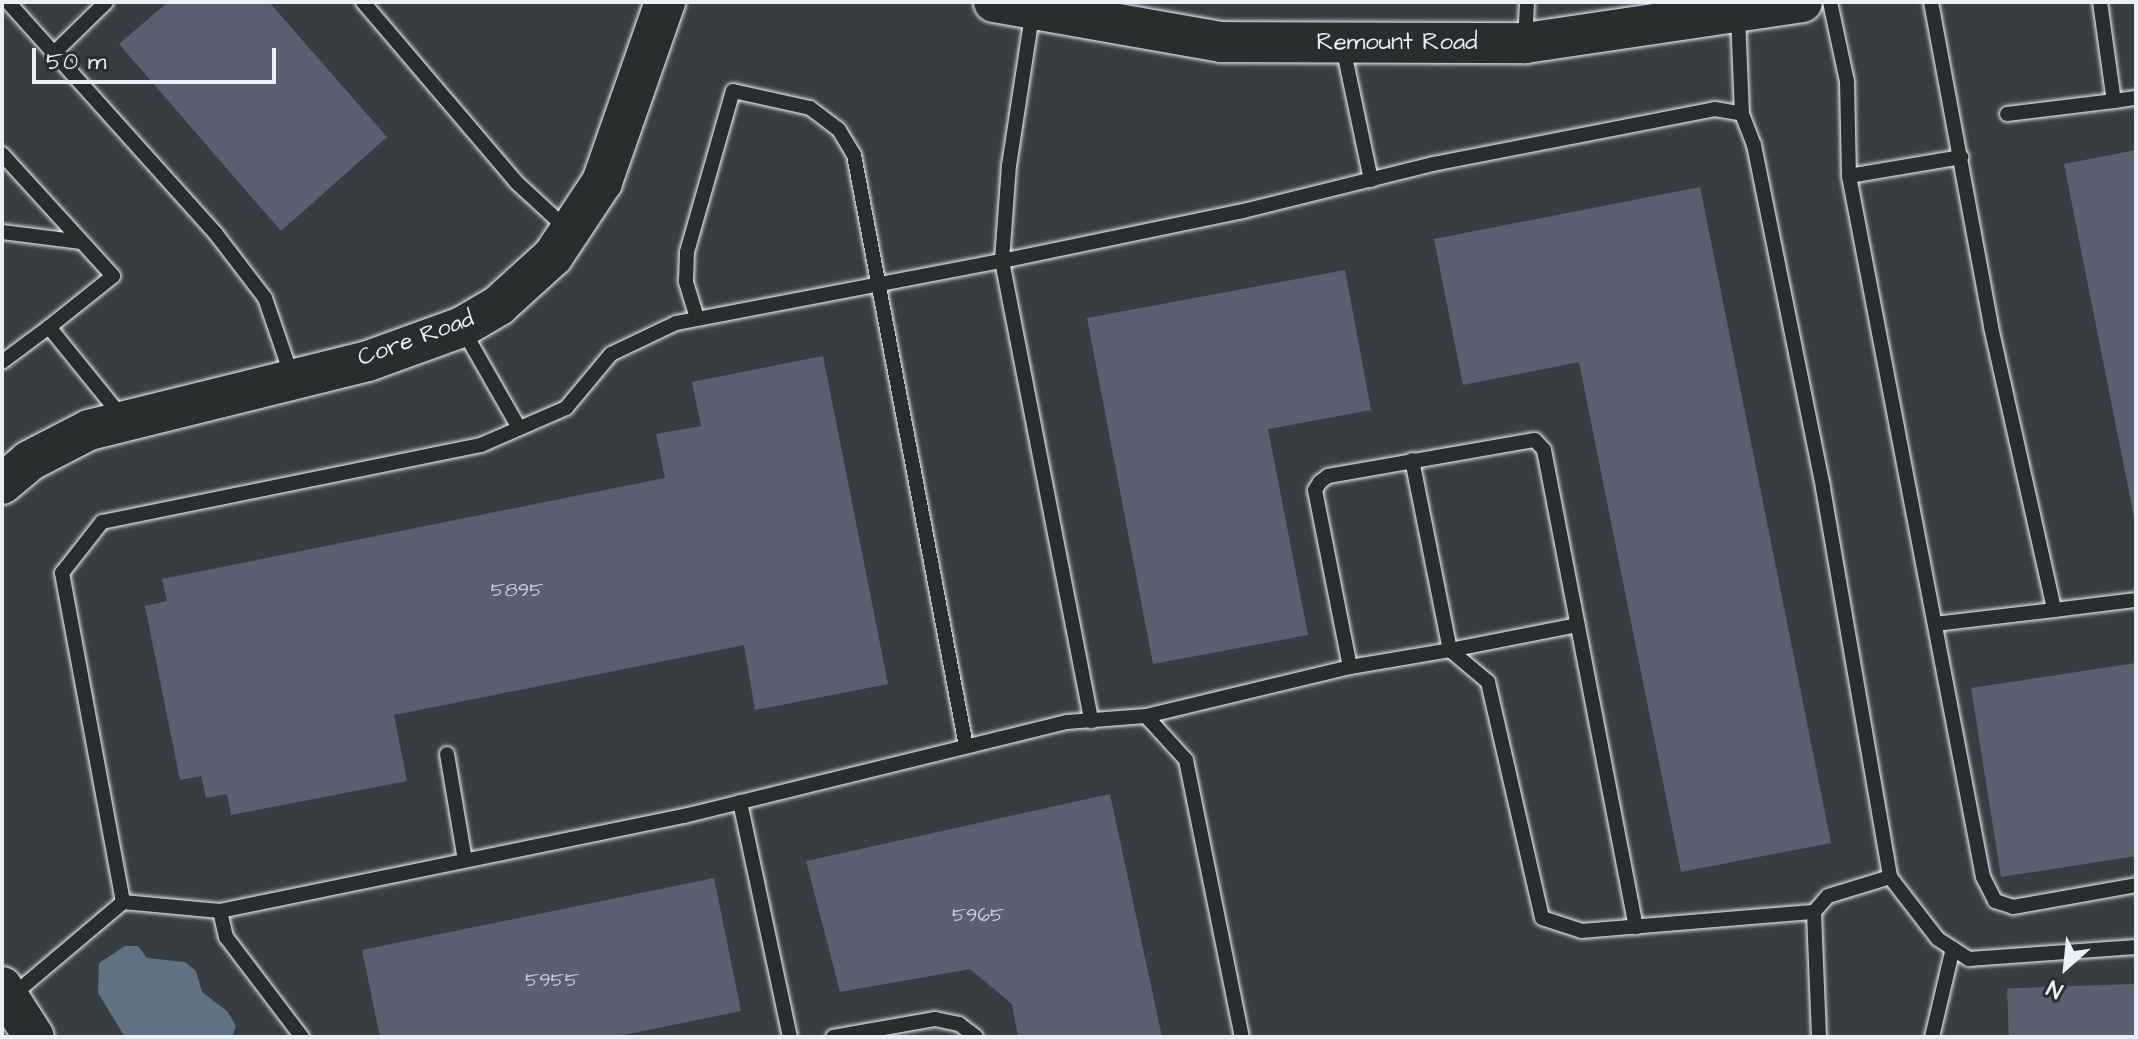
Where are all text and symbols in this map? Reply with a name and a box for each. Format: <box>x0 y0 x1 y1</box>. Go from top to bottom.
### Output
street label: Remount Road <box>1317 29 1477 57</box>
scale bar <box>36 32 280 82</box>
text: 50 m <box>46 45 106 79</box>
street label: Core Road <box>354 305 478 373</box>
house number: 5895 <box>491 578 543 602</box>
house number: 5965 <box>952 903 1004 927</box>
north arrow <box>2026 927 2106 1007</box>
house number: 5955 <box>525 968 579 992</box>
text: N <box>2042 972 2068 1006</box>

